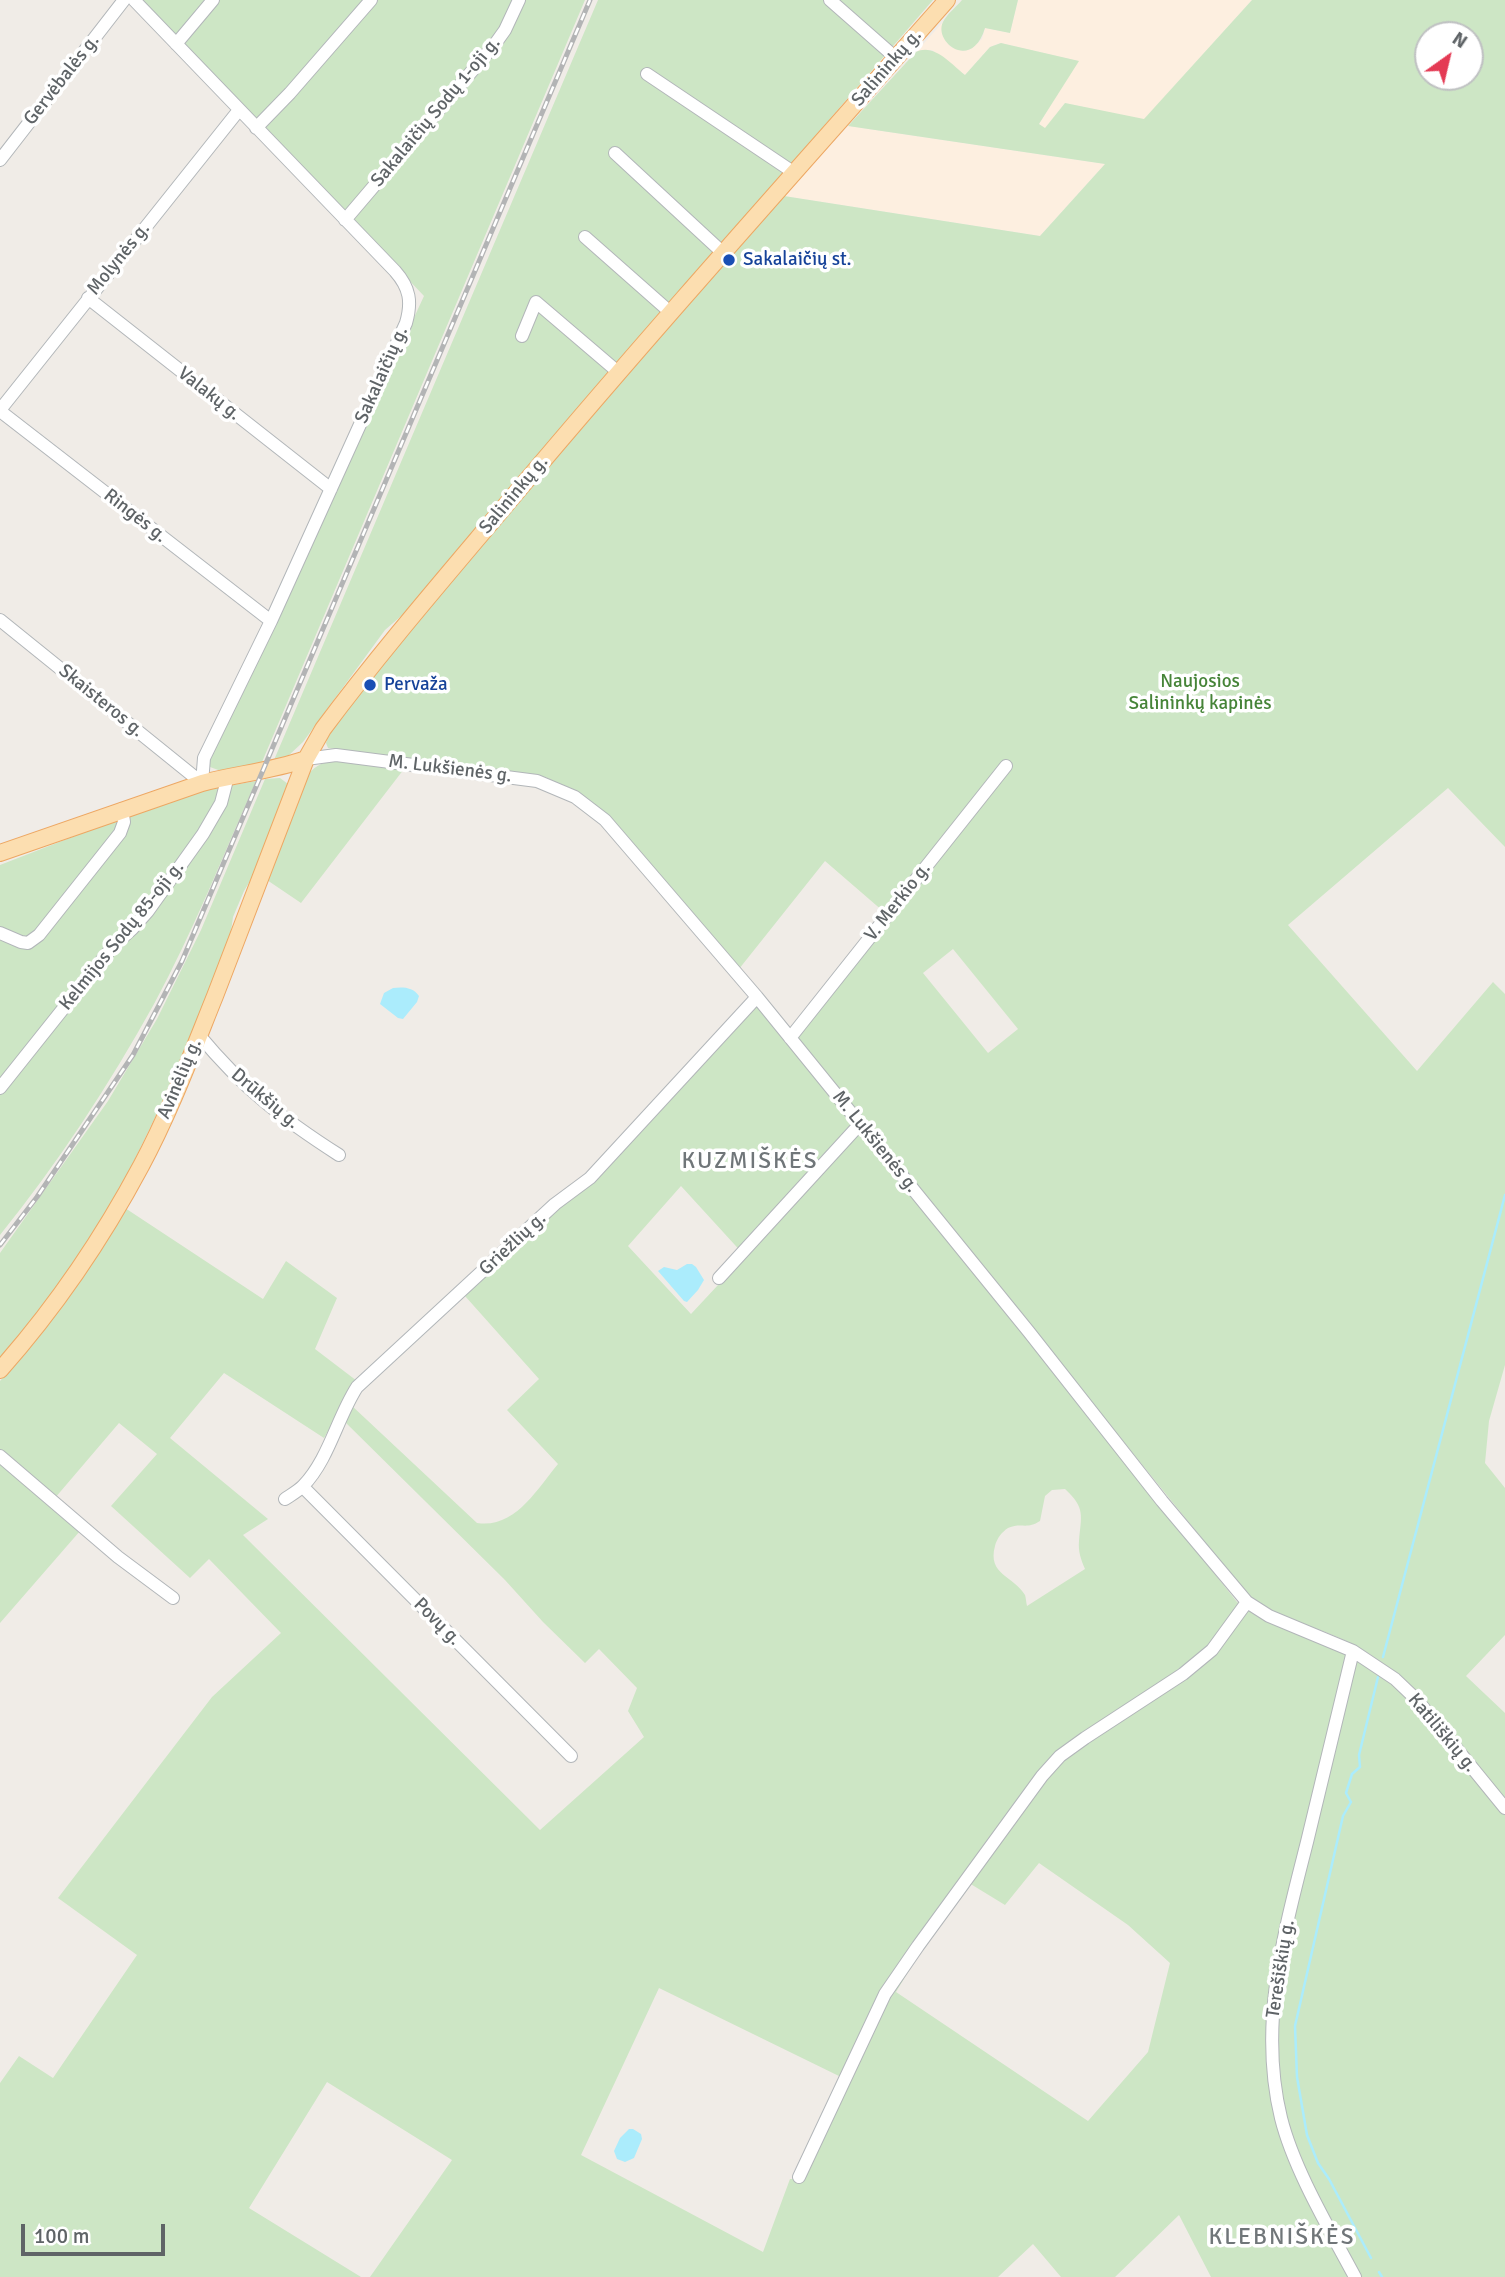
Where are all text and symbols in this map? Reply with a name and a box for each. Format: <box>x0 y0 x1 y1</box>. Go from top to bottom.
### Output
north arrow <box>1414 21 1484 91</box>
street label: Salininkų g. <box>847 24 927 112</box>
text: N <box>1447 27 1472 54</box>
street label: Gervėbalės g. <box>19 30 105 130</box>
street label: Sakalaičių Sodų 1-oji g. <box>366 32 506 192</box>
street label: Molynės g. <box>83 218 155 300</box>
place label: Sakalaičių st. <box>743 249 852 271</box>
marker: Sakalaičių st. <box>721 252 737 268</box>
street label: Sakalaičių g. <box>351 323 413 427</box>
street label: Valakų g. <box>173 362 245 426</box>
street label: Salininkų g. <box>475 451 553 539</box>
street label: Ringės g. <box>99 484 171 548</box>
street label: Skaisteros g. <box>54 660 148 742</box>
park label: Naujosios Salininkų kapinės <box>1128 671 1272 715</box>
place label: Pervaža <box>384 674 448 696</box>
marker: Pervaža <box>362 677 378 693</box>
street label: M. Lukšienės g. <box>387 750 513 788</box>
street label: Kelmijos Sodų 85-oji g. <box>55 857 189 1015</box>
street label: V. Merkio g. <box>860 858 936 946</box>
street label: Avinėlių g. <box>153 1035 207 1123</box>
street label: Drūkšių g. <box>226 1064 304 1134</box>
street label: M. Lukšienės g. <box>827 1087 923 1197</box>
district label: KUZMIŠKĖS <box>683 1148 817 1176</box>
street label: Griežlių g. <box>475 1207 551 1281</box>
street label: Povų g. <box>408 1593 466 1651</box>
street label: Katiliškių g. <box>1402 1689 1482 1777</box>
street label: Terešiškių g. <box>1262 1918 1300 2020</box>
scale bar <box>24 2210 168 2254</box>
text: 100 m <box>34 2223 89 2249</box>
district label: KLEBNIŠKĖS <box>1210 2224 1354 2252</box>

